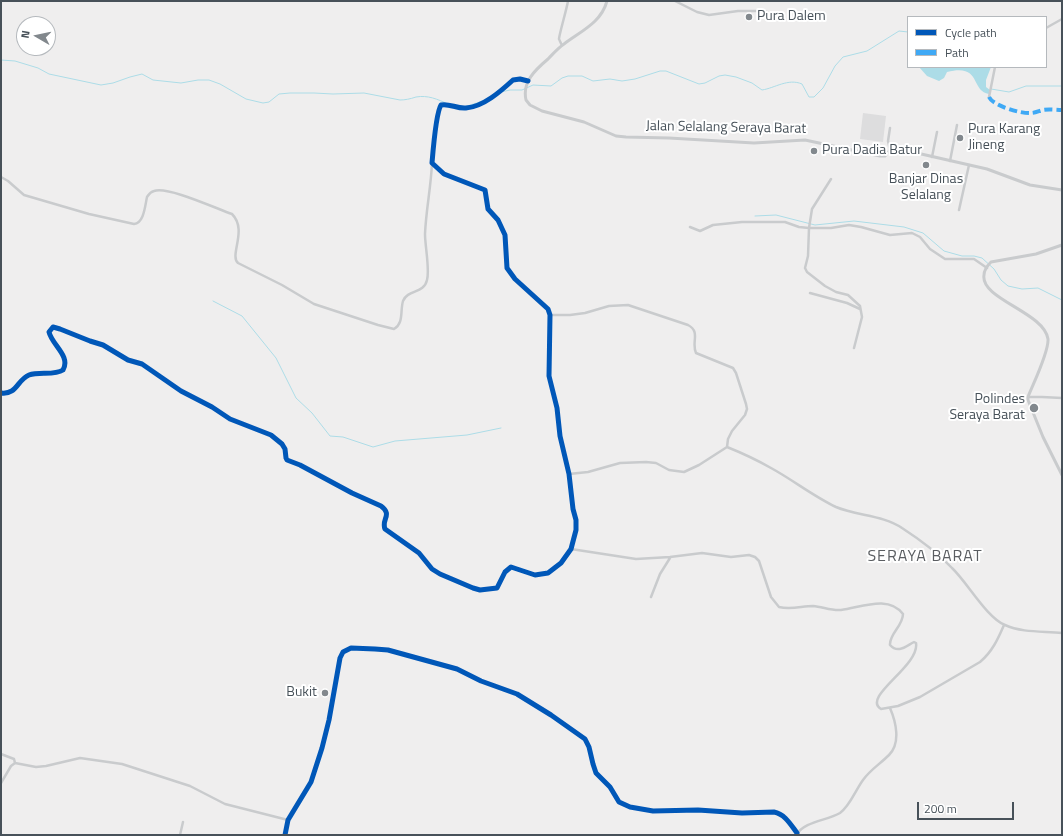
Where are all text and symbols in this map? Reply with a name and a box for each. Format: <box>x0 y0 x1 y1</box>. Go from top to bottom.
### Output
place label: Pura Dalem <box>757 9 826 25</box>
marker: Pura Dalem <box>744 12 754 22</box>
north arrow <box>16 16 56 56</box>
legend <box>907 16 1047 68</box>
text: Cycle path <box>945 23 997 42</box>
text: N <box>17 29 34 39</box>
text: Path <box>945 43 969 62</box>
street label: Jalan Selalang Seraya Barat <box>646 118 806 138</box>
place label: Pura Karang Jineng <box>968 122 1040 154</box>
marker: Pura Karang Jineng <box>955 133 965 143</box>
place label: Pura Dadia Batur <box>822 143 922 159</box>
marker: Pura Dadia Batur <box>809 146 819 156</box>
marker: Banjar Dinas Selalang <box>921 160 931 170</box>
place label: Banjar Dinas Selalang <box>889 172 963 204</box>
place label: Polindes Seraya Barat <box>949 392 1025 424</box>
marker: Polindes Seraya Barat <box>1028 402 1040 414</box>
district label: SERAYA BARAT <box>867 547 983 567</box>
place label: Bukit <box>286 685 317 701</box>
marker: Bukit <box>320 688 330 698</box>
scale bar <box>919 794 1016 820</box>
text: 200 m <box>924 799 957 818</box>

